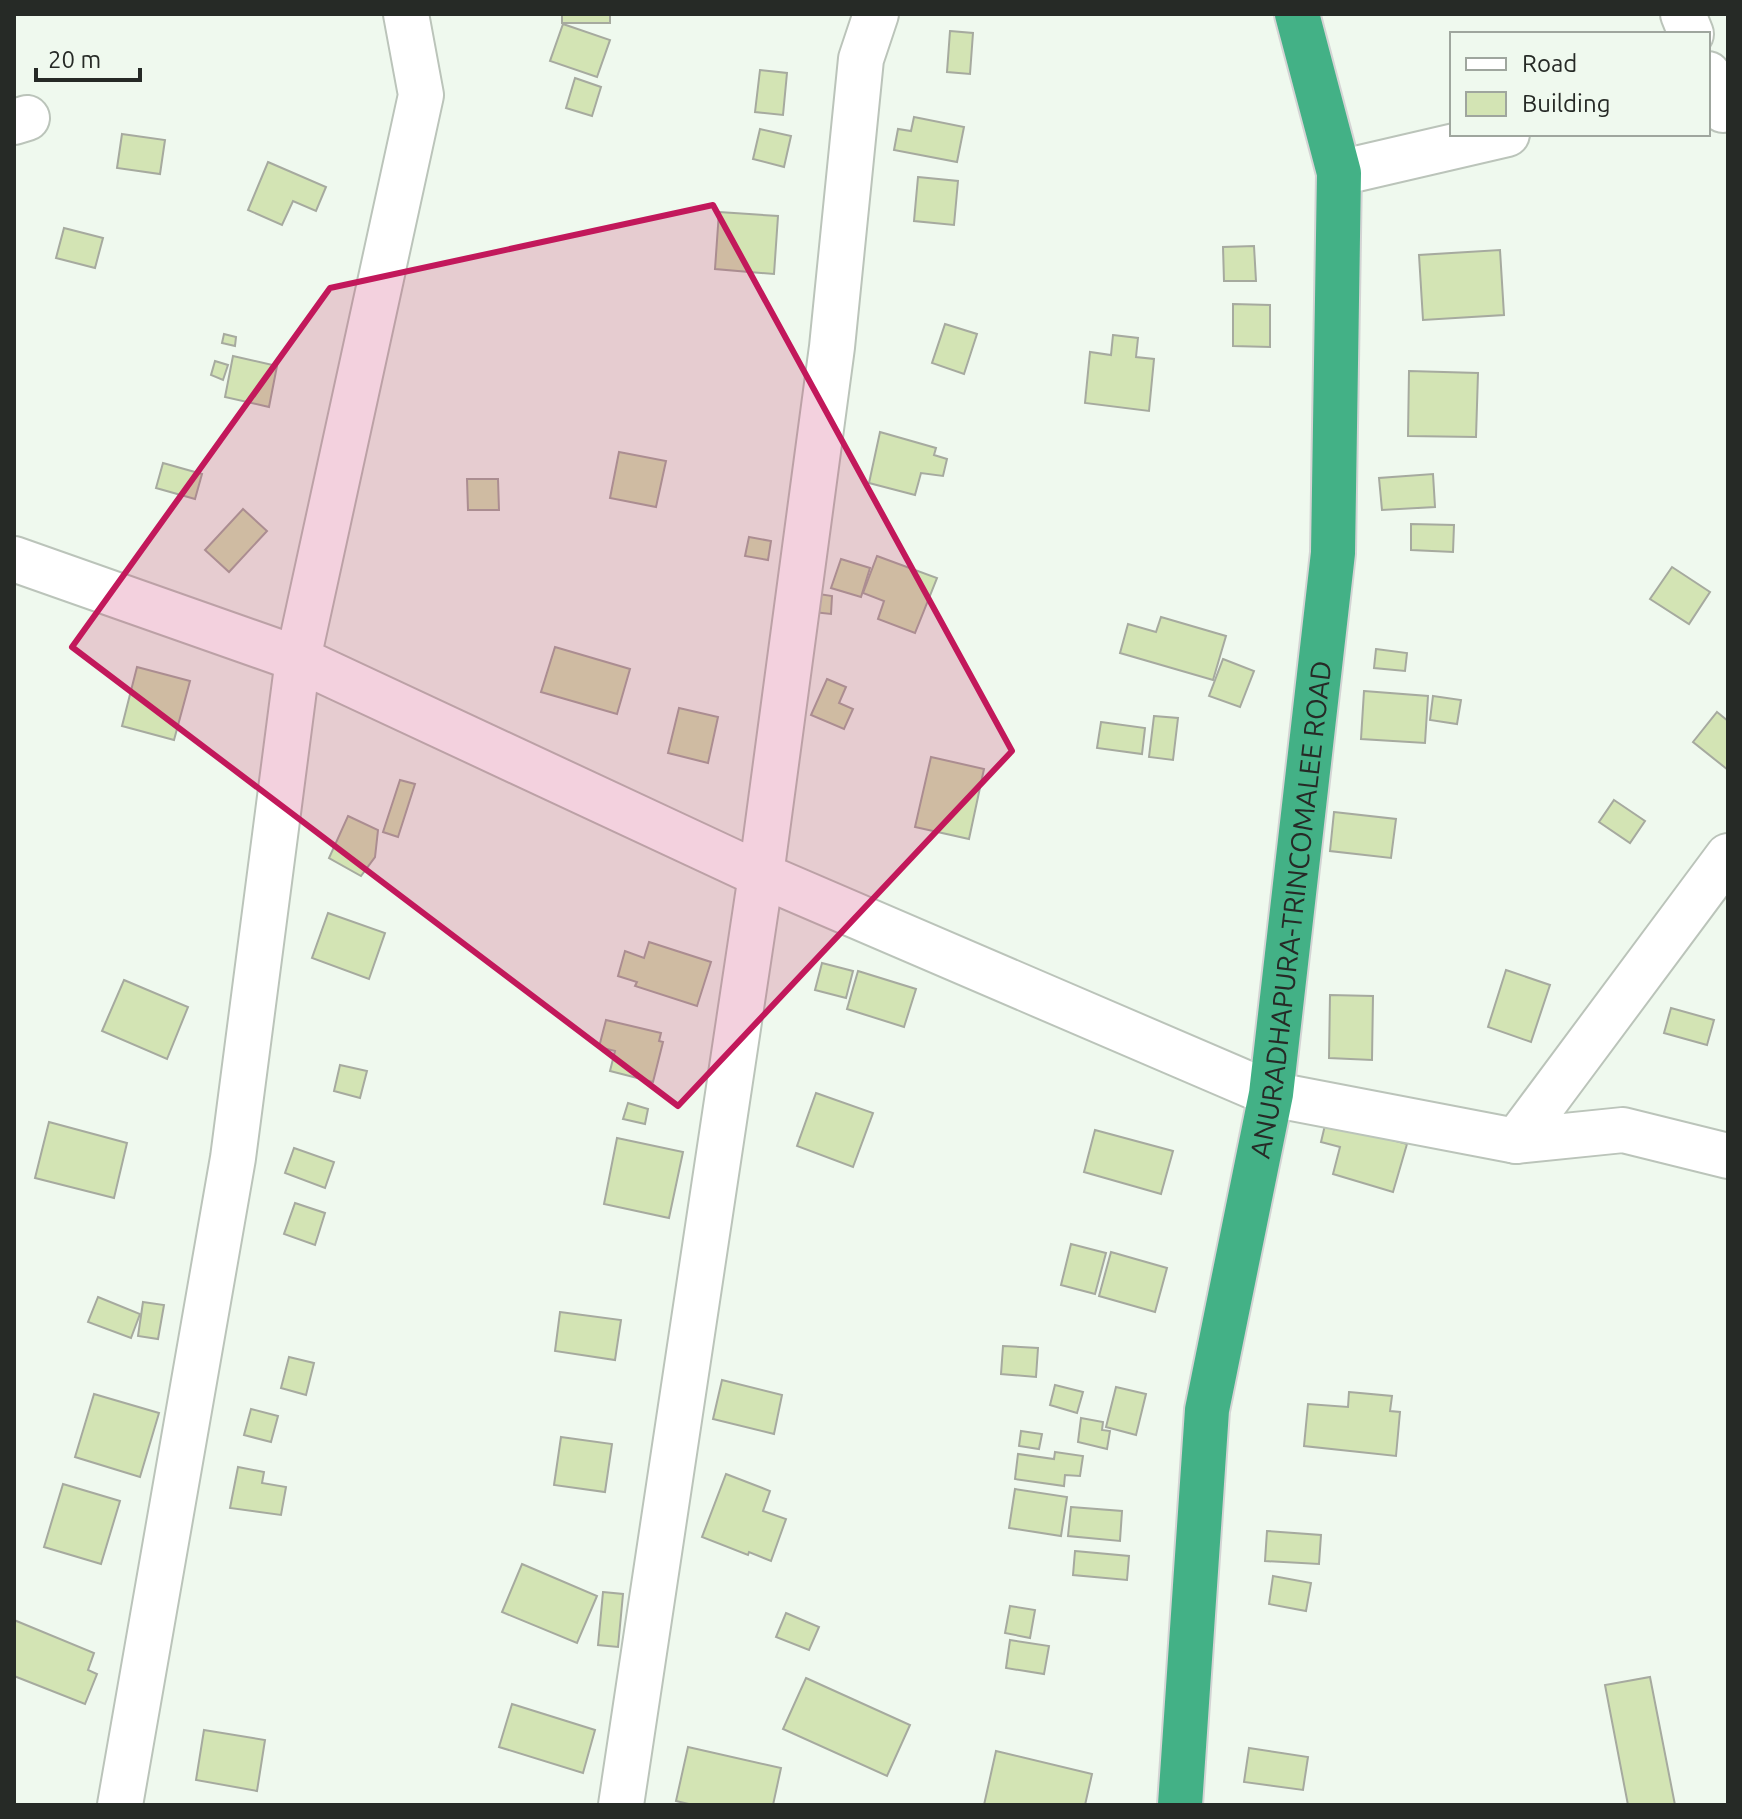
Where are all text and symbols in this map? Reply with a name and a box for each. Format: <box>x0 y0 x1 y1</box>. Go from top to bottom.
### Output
scale bar <box>36 32 140 82</box>
legend <box>1450 32 1710 136</box>
text: 20 m <box>48 46 101 73</box>
text: Road <box>1522 50 1577 77</box>
text: Building <box>1522 90 1610 117</box>
street label: ANURADHAPURA-TRINCOMALEE ROAD <box>1243 659 1336 1161</box>

